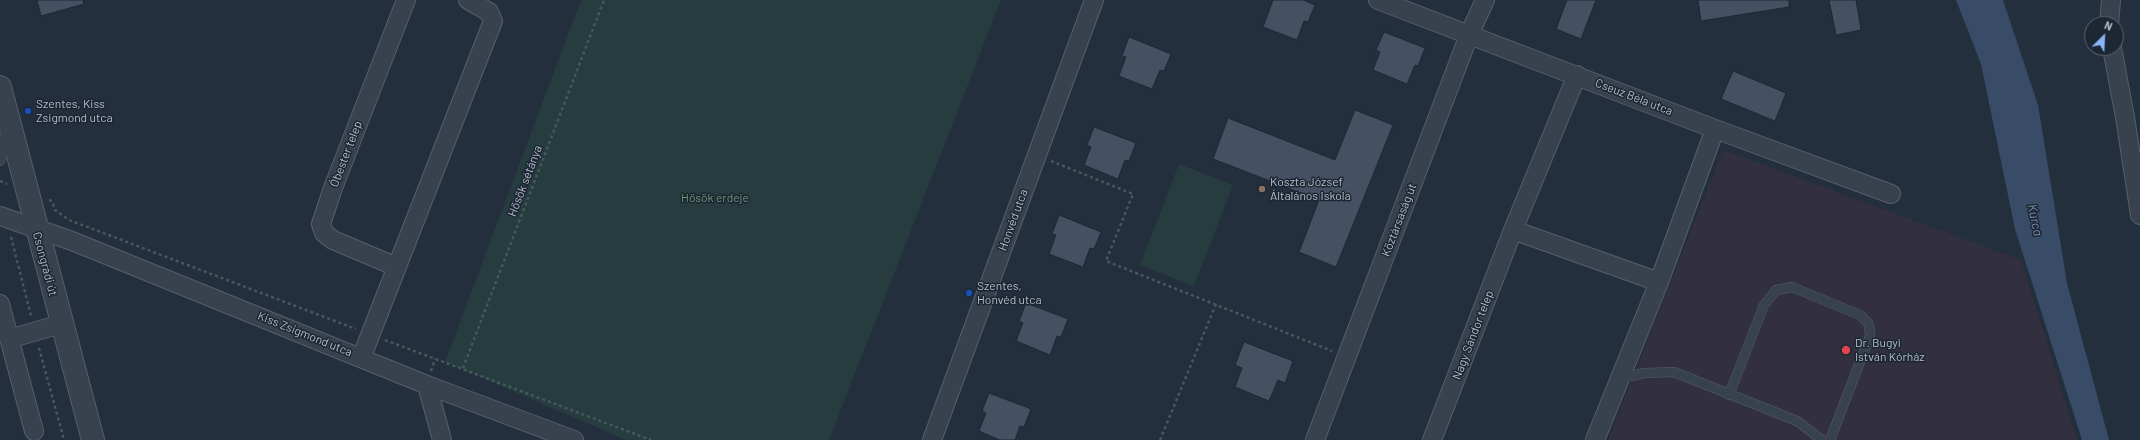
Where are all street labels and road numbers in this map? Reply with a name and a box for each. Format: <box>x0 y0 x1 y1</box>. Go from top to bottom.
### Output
street label: Cseuz Béla utca <box>1593 76 1675 118</box>
street label: Óbester telep <box>327 119 365 189</box>
street label: Hősök sétánya <box>505 143 545 219</box>
street label: Köztársaság út <box>1378 181 1420 259</box>
street label: Honvéd utca <box>995 187 1031 253</box>
street label: Csongrádi út <box>30 230 60 298</box>
street label: Nagy Sándor telep <box>1449 288 1497 382</box>
street label: Kiss Zsigmond utca <box>256 308 354 360</box>

